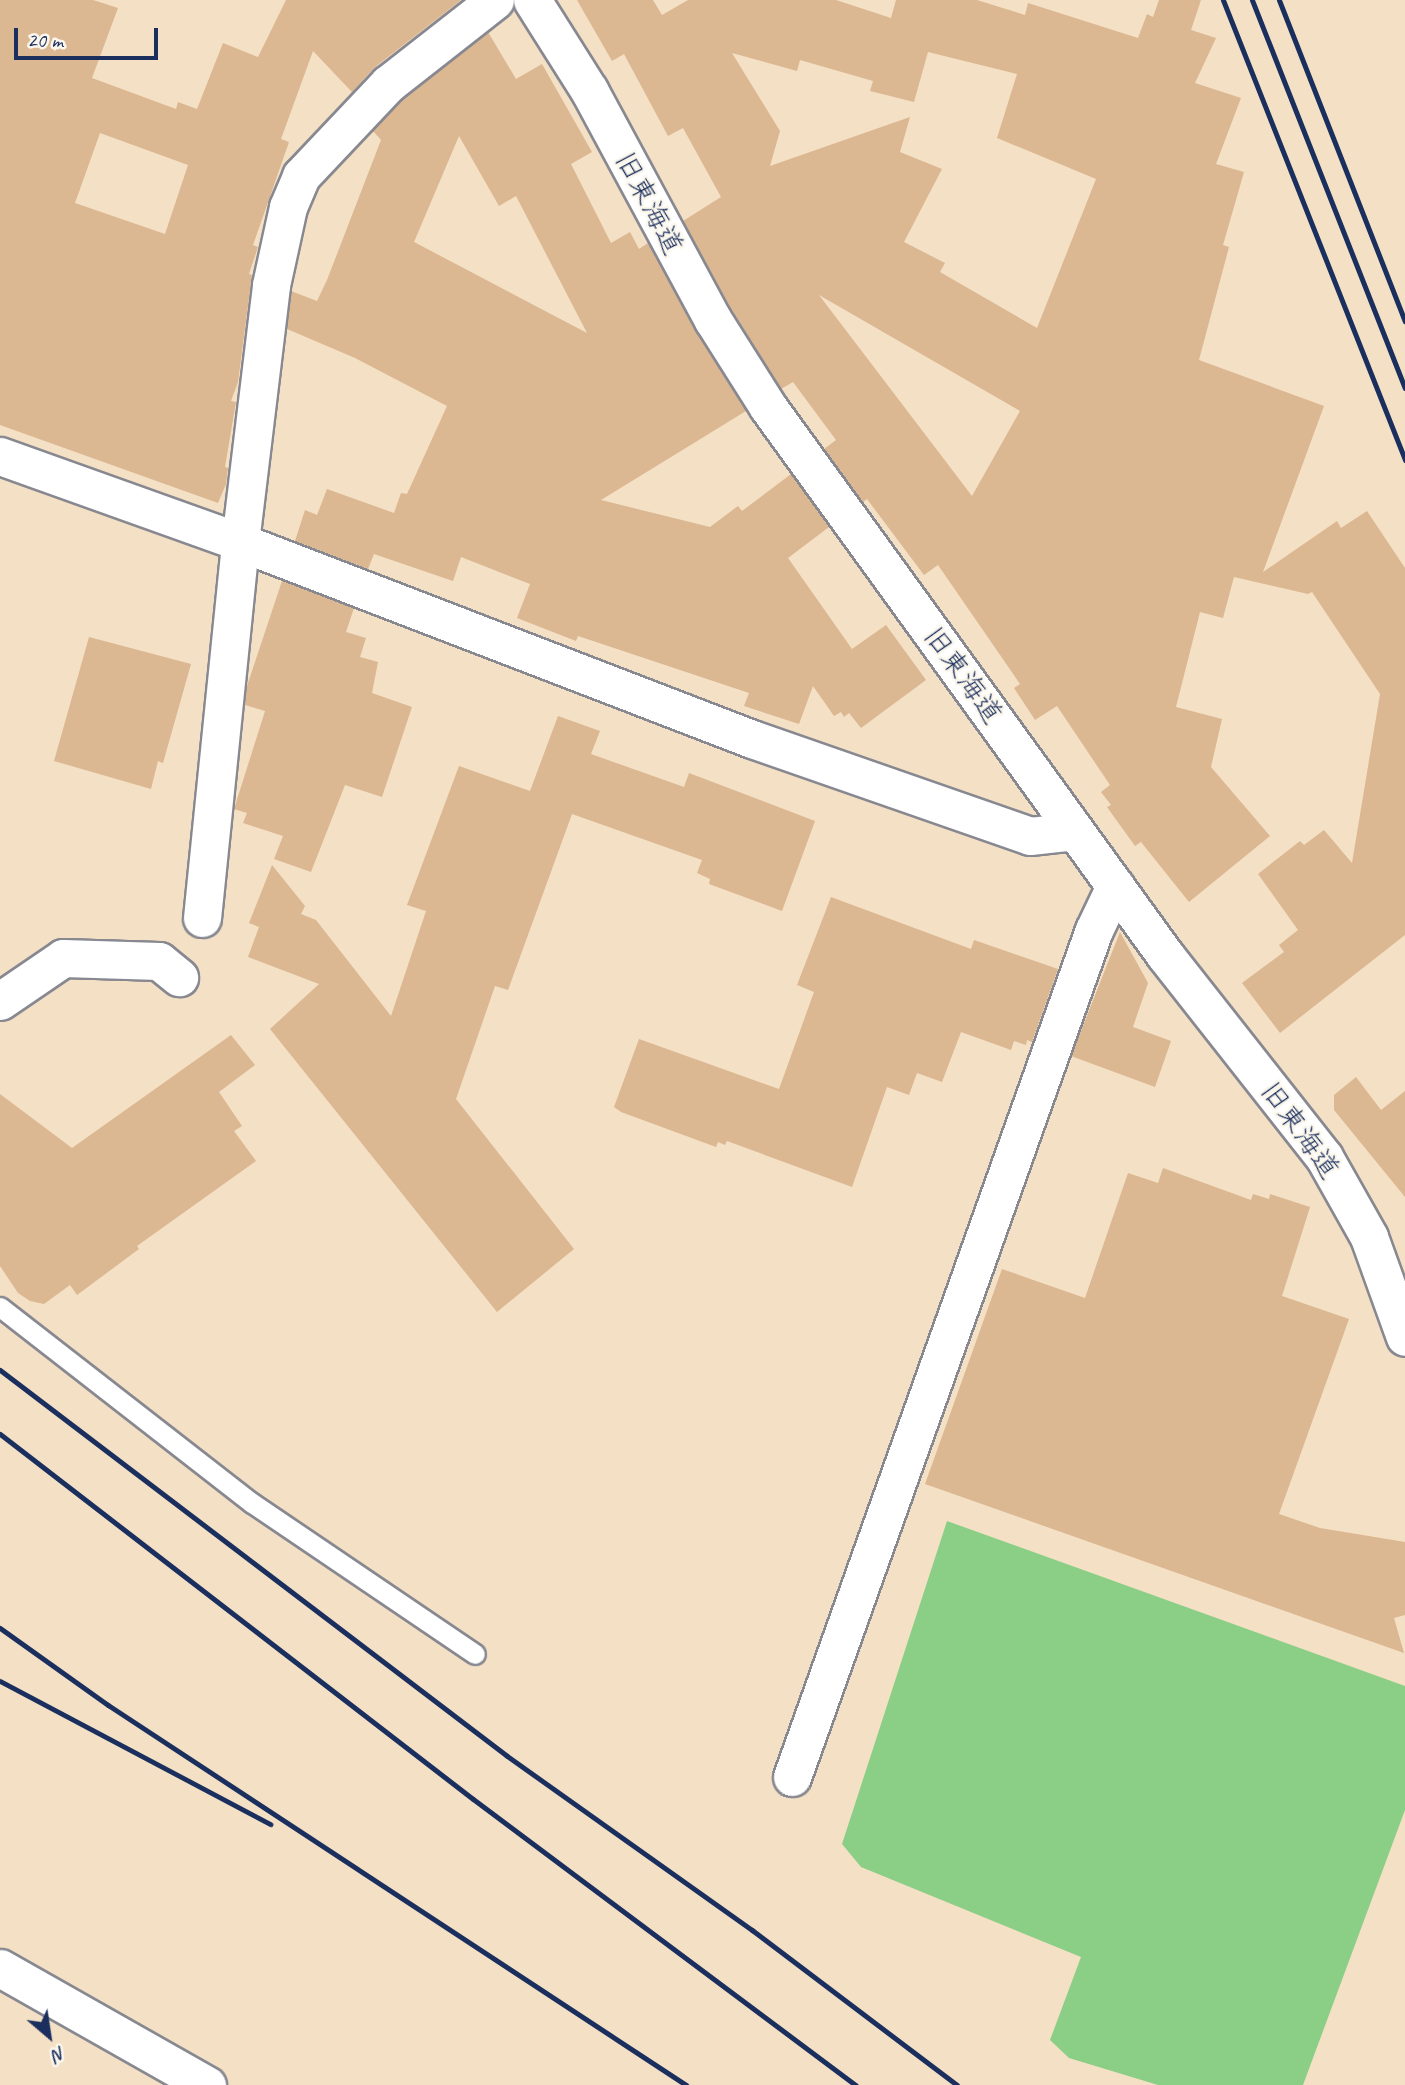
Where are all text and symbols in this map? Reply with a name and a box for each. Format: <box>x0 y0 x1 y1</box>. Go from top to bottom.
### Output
scale bar <box>18 14 161 58</box>
text: 20 m <box>27 27 63 53</box>
street label: 旧東海道 <box>608 146 690 260</box>
street label: 旧東海道 <box>916 620 1010 730</box>
street label: 旧東海道 <box>1253 1075 1347 1185</box>
north arrow <box>14 2001 84 2071</box>
text: N <box>48 2041 70 2068</box>

